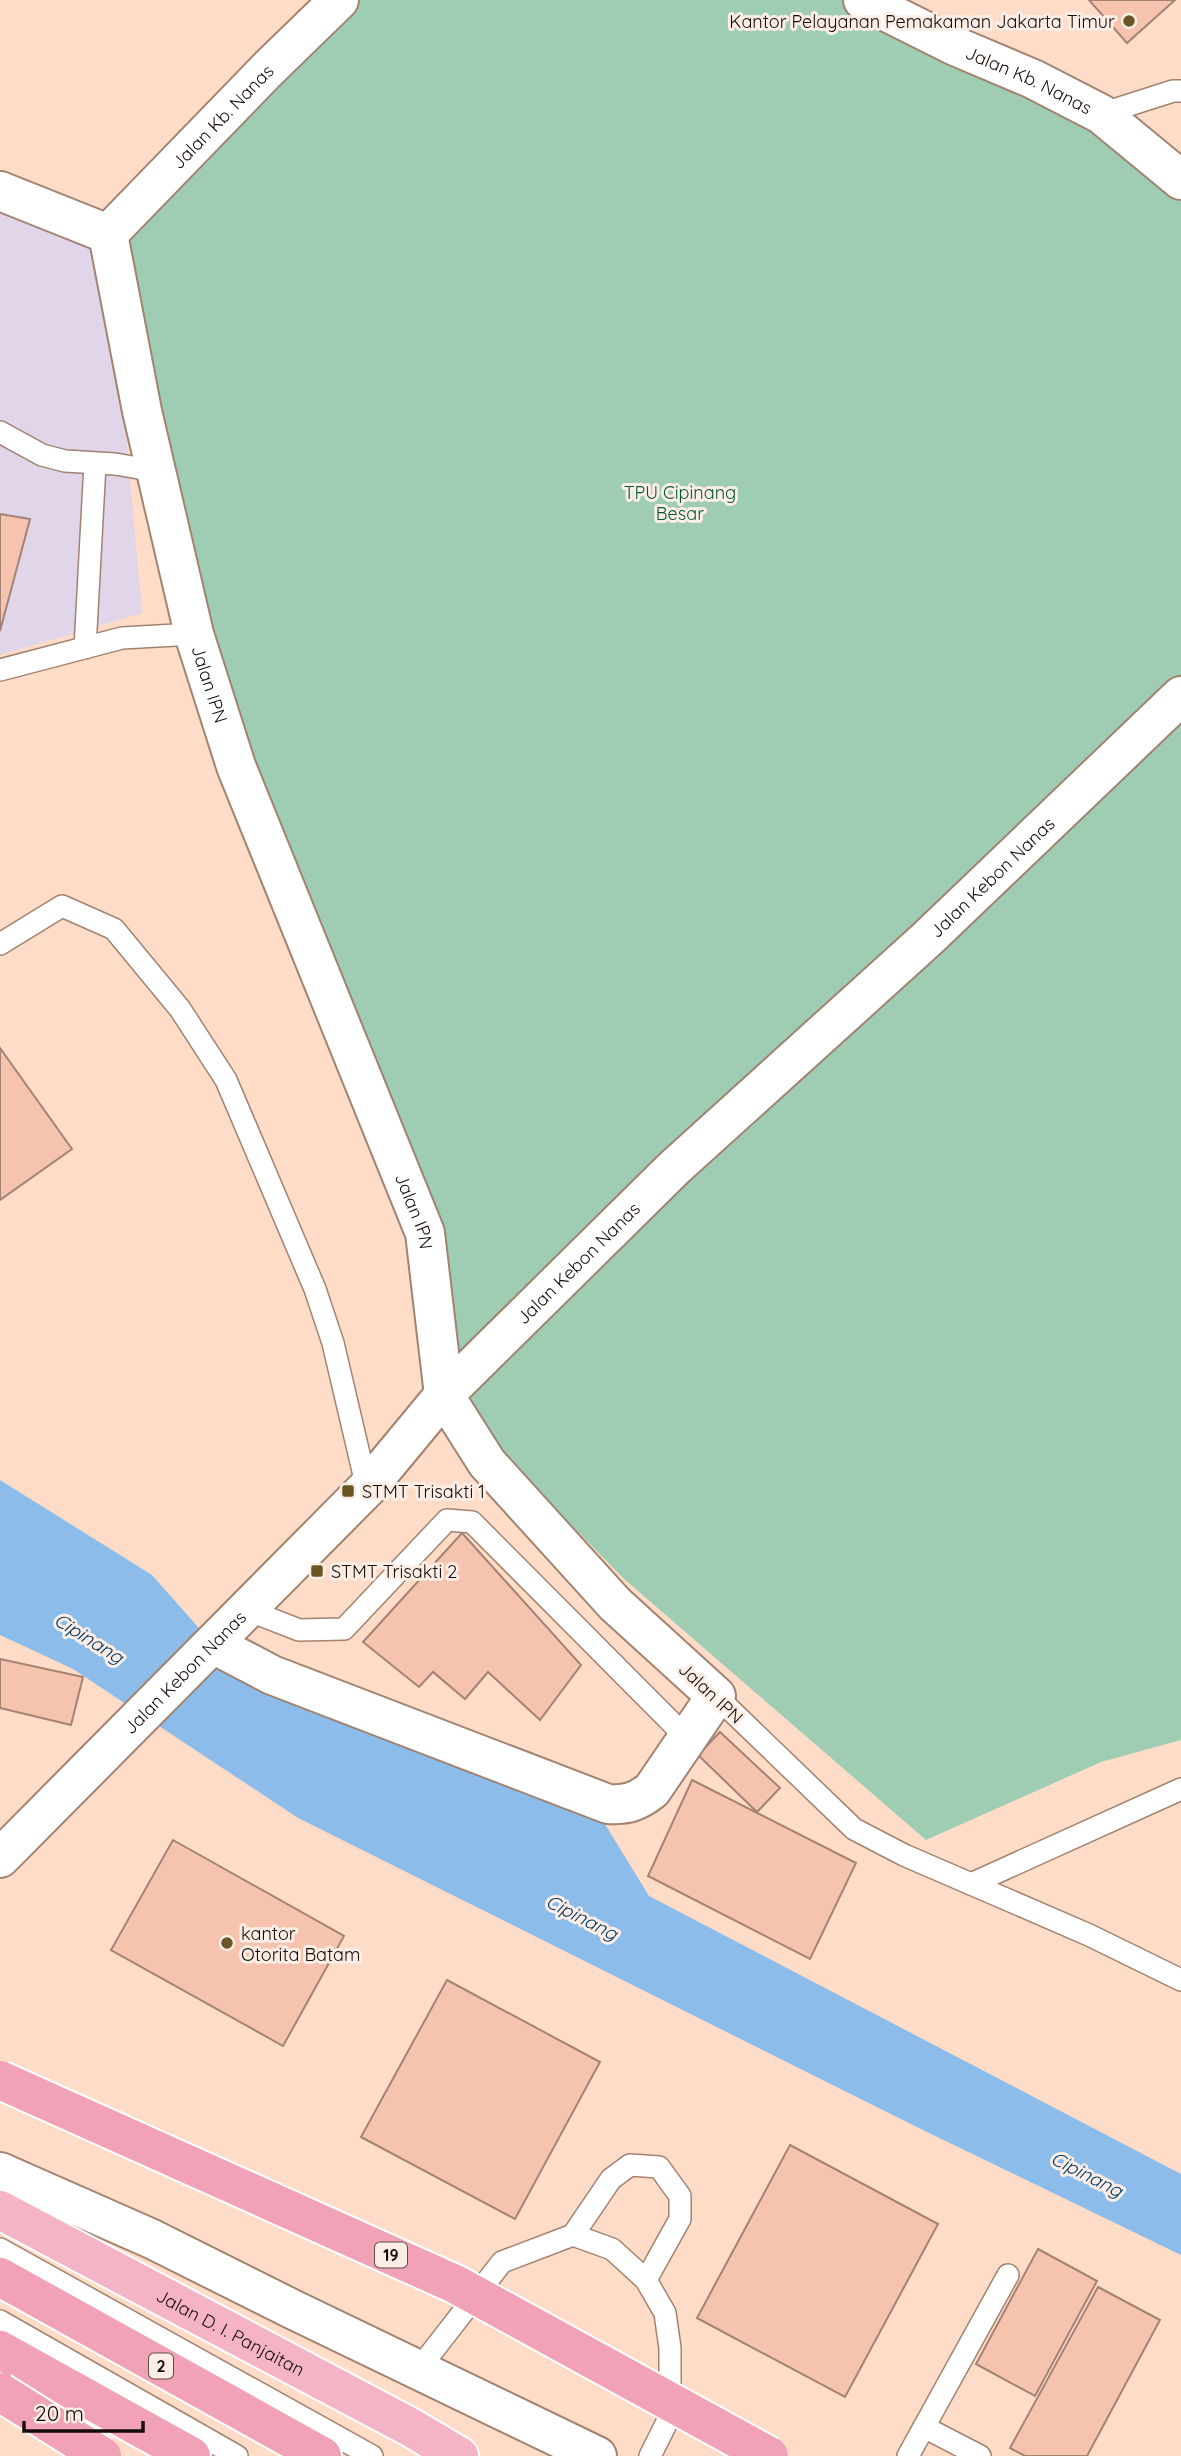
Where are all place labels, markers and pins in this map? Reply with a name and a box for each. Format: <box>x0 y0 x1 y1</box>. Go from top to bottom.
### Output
place label: Kantor Pelayanan Pemakaman Jakarta Timur <box>729 10 1115 33</box>
marker: Kantor Pelayanan Pemakaman Jakarta Timur <box>1121 13 1137 29</box>
place label: STMT Trisakti 1 <box>362 1480 485 1503</box>
marker: STMT Trisakti 1 <box>340 1483 356 1499</box>
place label: STMT Trisakti 2 <box>331 1560 457 1583</box>
marker: STMT Trisakti 2 <box>309 1563 325 1579</box>
place label: kantor Otorita Batam <box>241 1922 360 1966</box>
marker: kantor Otorita Batam <box>219 1935 235 1951</box>

